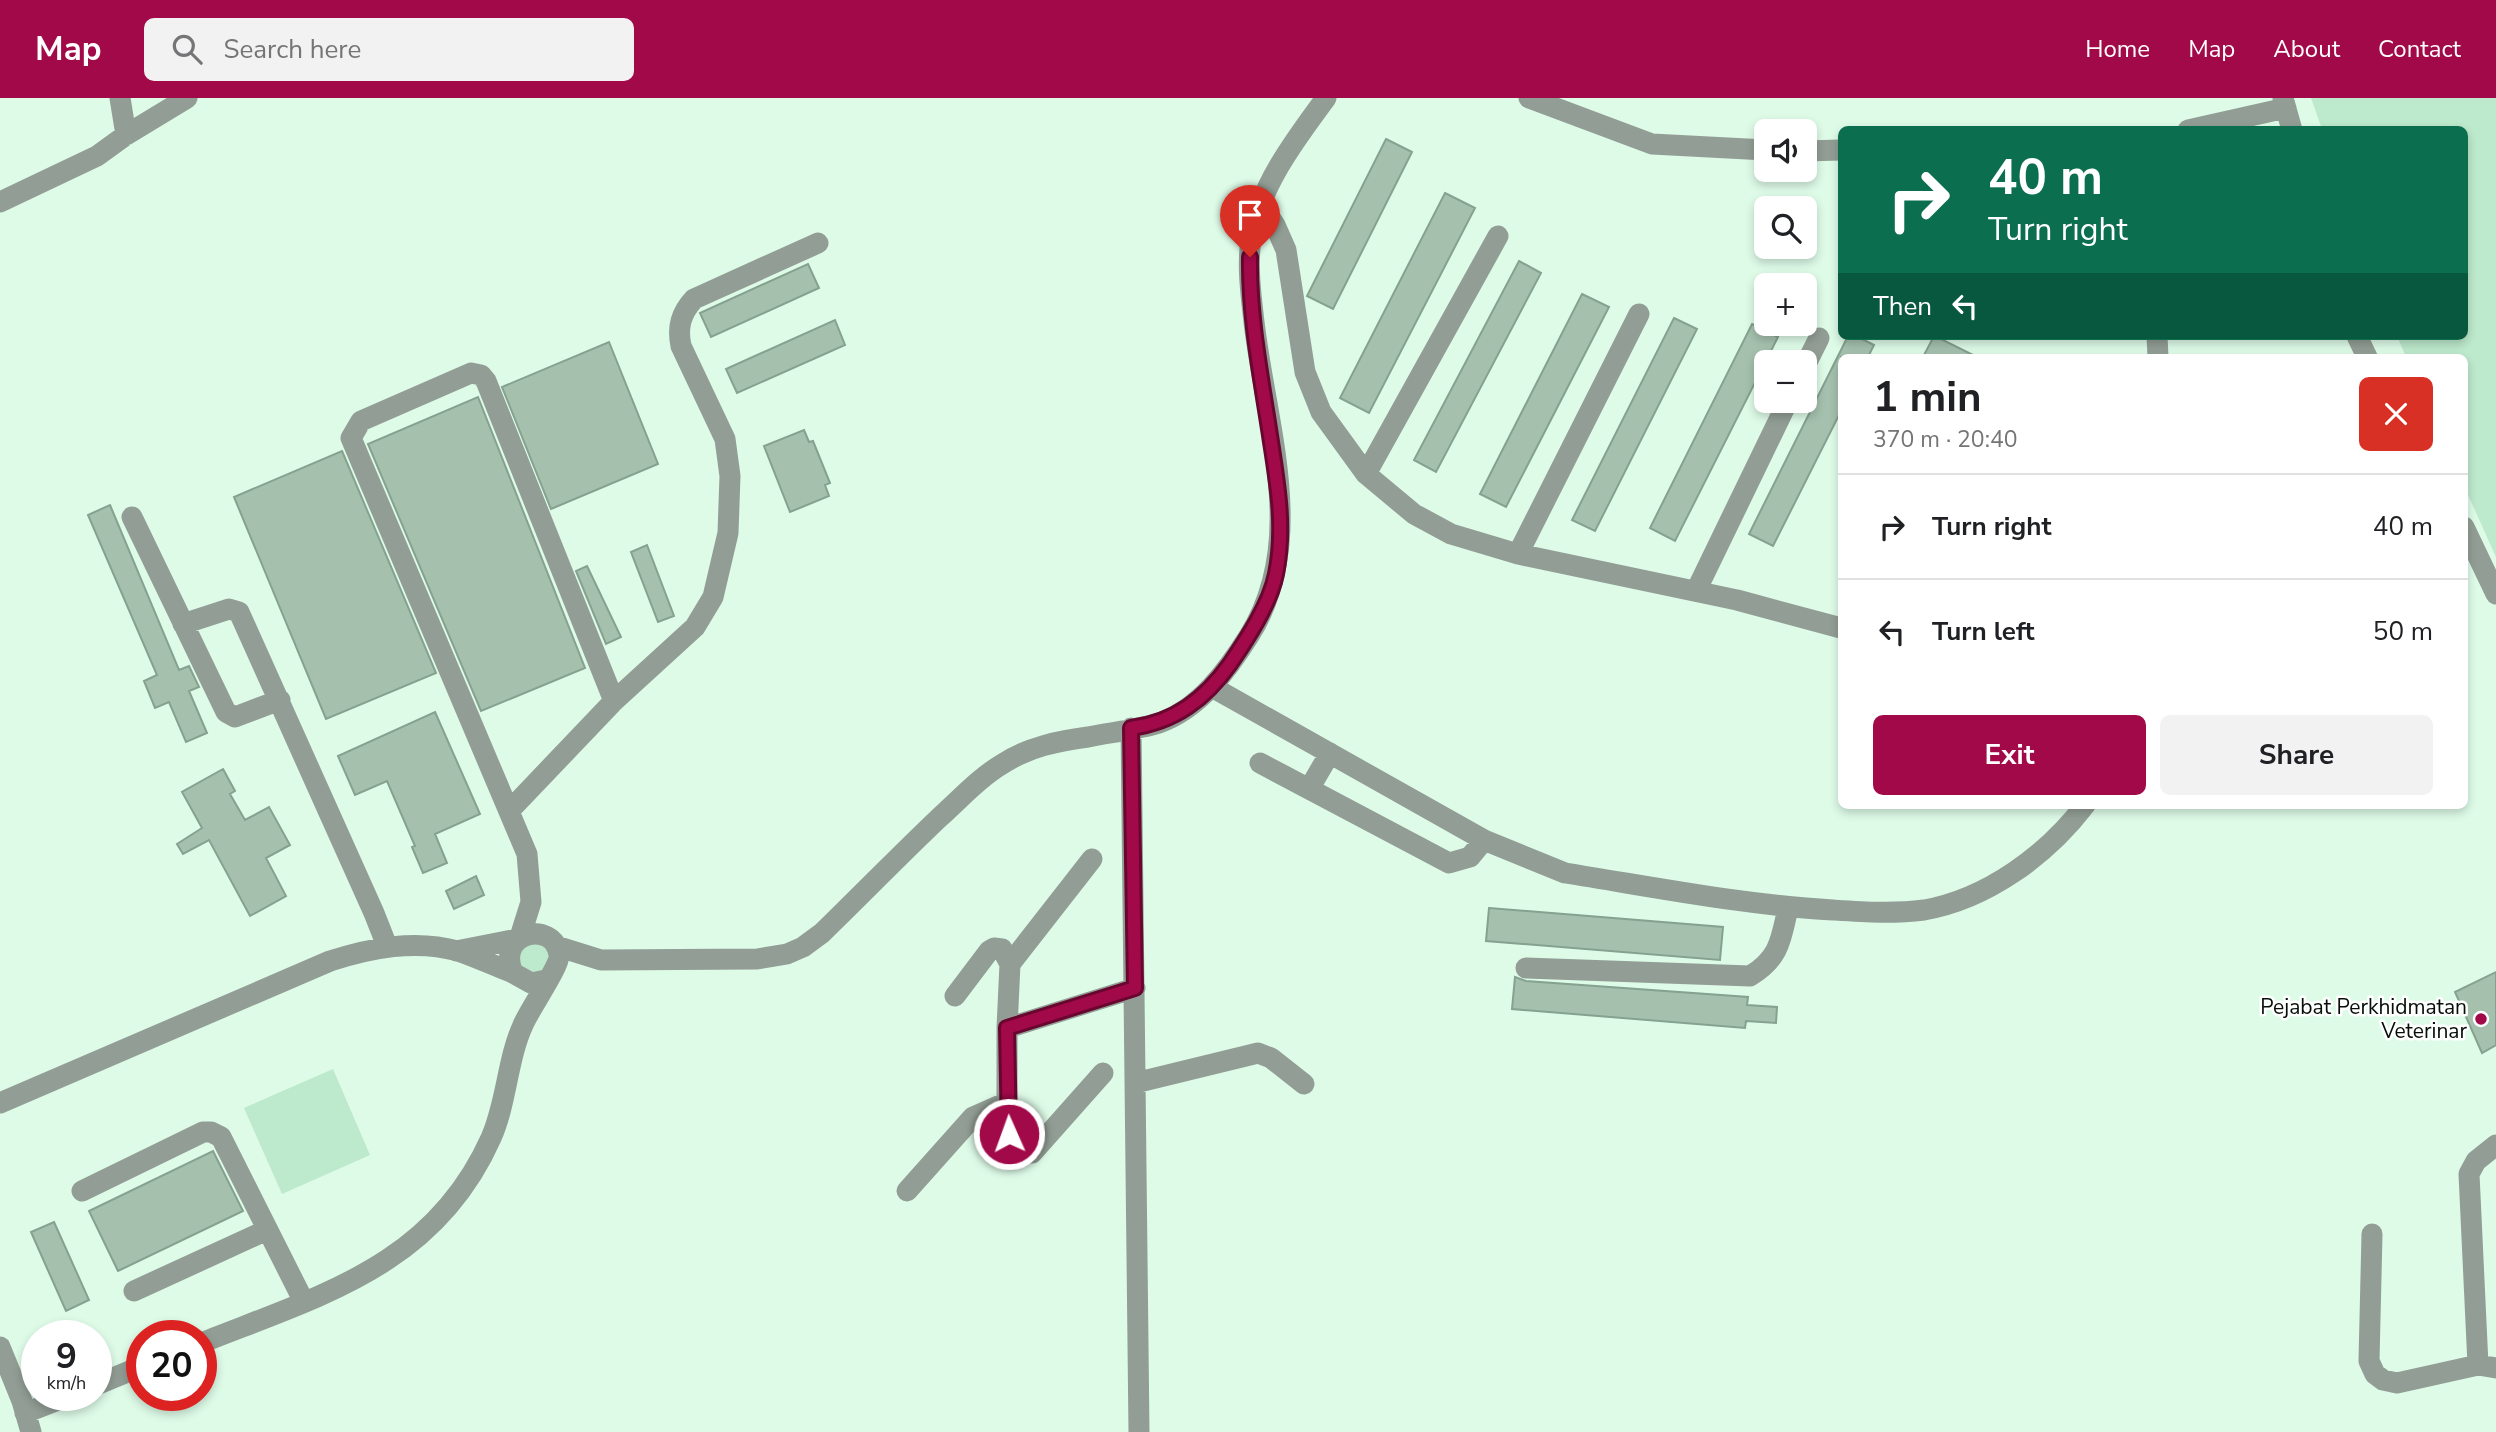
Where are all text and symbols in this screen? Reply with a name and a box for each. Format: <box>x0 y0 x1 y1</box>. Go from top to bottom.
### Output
search box <box>144 18 634 81</box>
text: Map <box>35 27 102 72</box>
icon: search <box>168 30 206 68</box>
text: Search here <box>224 32 361 67</box>
text: Home <box>2085 33 2150 65</box>
text: Map <box>2188 33 2235 65</box>
text: About <box>2273 33 2340 65</box>
text: Contact <box>2378 33 2461 65</box>
map controls <box>1754 119 1817 413</box>
button: sound <box>1754 119 1817 182</box>
text: 40 m <box>1988 144 2103 211</box>
icon: right <box>1873 154 1964 245</box>
pin <box>1220 185 1280 257</box>
icon: arrive <box>1231 196 1269 234</box>
button: search <box>1754 196 1817 259</box>
text: Turn right <box>1988 208 2128 251</box>
button: + <box>1754 273 1817 336</box>
icon: left <box>1946 287 1984 325</box>
text: Then <box>1873 289 1932 324</box>
button: − <box>1754 350 1817 413</box>
text: 1 min <box>1873 369 1982 426</box>
button: close <box>2359 377 2433 451</box>
text: 370 m · 20:40 <box>1873 424 2018 455</box>
icon: right <box>1873 508 1911 546</box>
text: Turn right <box>1932 509 2051 544</box>
text: 40 m <box>2373 509 2433 544</box>
icon: left <box>1873 613 1911 651</box>
text: Turn left <box>1932 614 2035 649</box>
text: 50 m <box>2373 614 2433 649</box>
button: Exit <box>1873 715 2146 795</box>
button: Share <box>2160 715 2433 795</box>
place label: Pejabat Perkhidmatan Veterinar <box>2260 993 2467 1045</box>
marker: Pejabat Perkhidmatan Veterinar <box>2473 1011 2489 1027</box>
position arrow <box>972 1097 1046 1171</box>
speed limit sign: 20 <box>126 1320 217 1411</box>
text: 9 <box>56 1333 77 1380</box>
text: km/h <box>47 1371 86 1395</box>

